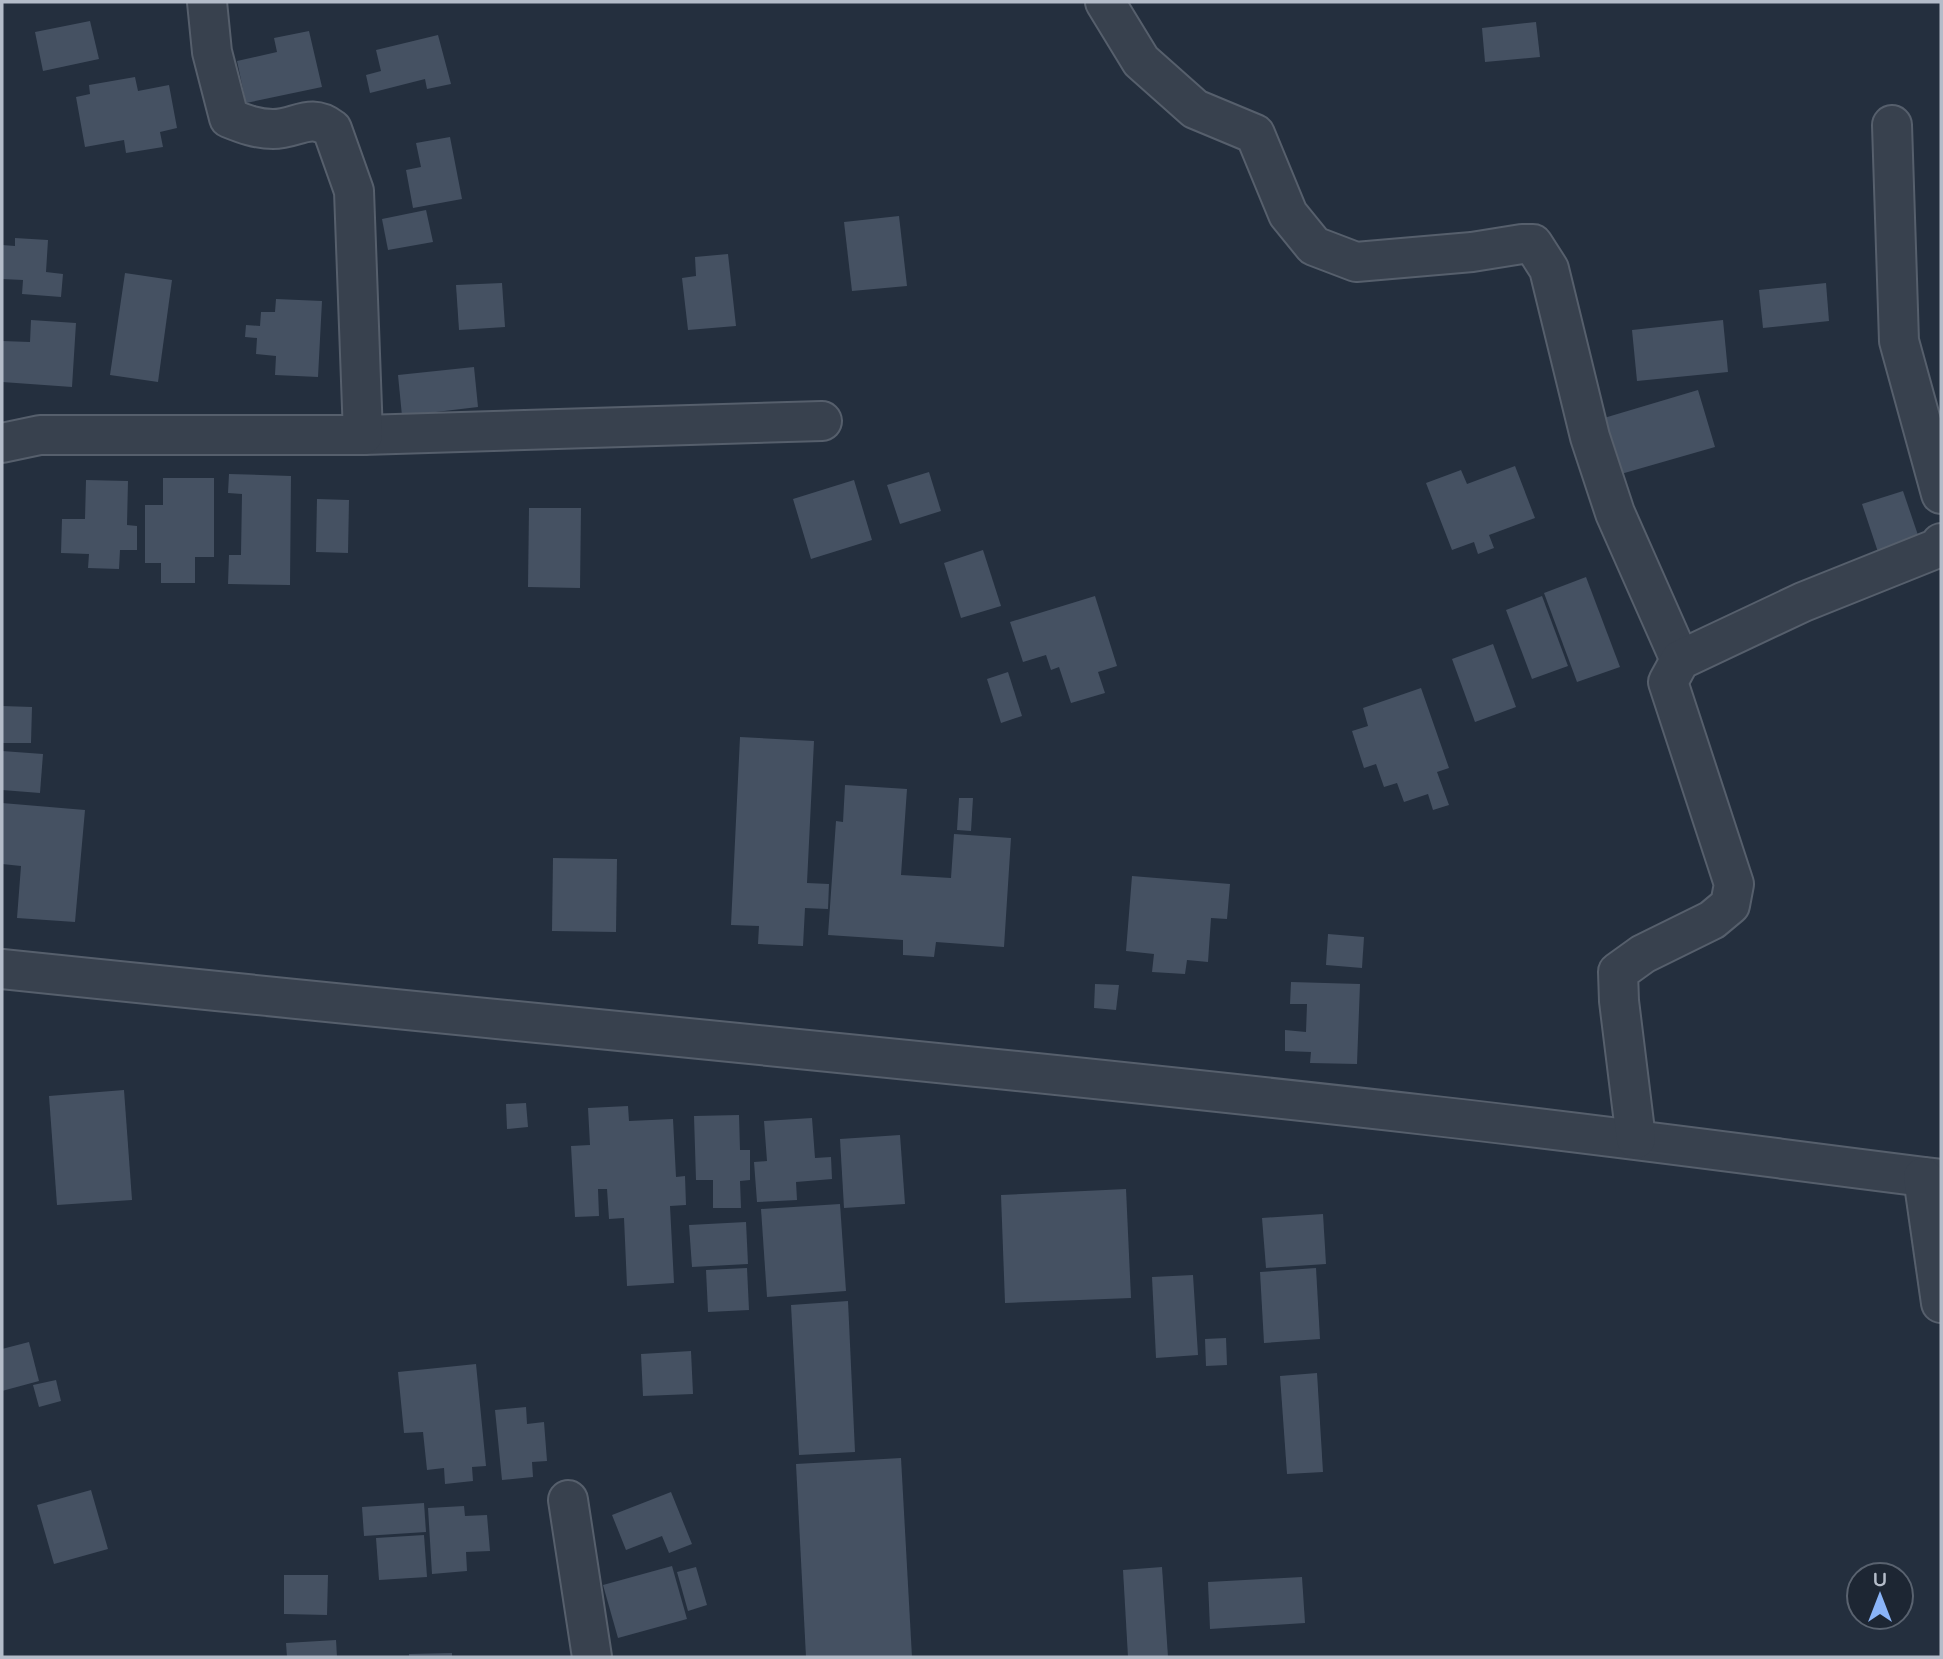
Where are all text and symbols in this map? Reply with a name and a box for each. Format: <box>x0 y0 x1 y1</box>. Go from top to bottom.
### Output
north arrow <box>1845 1561 1915 1631</box>
text: U <box>1873 1569 1887 1591</box>

